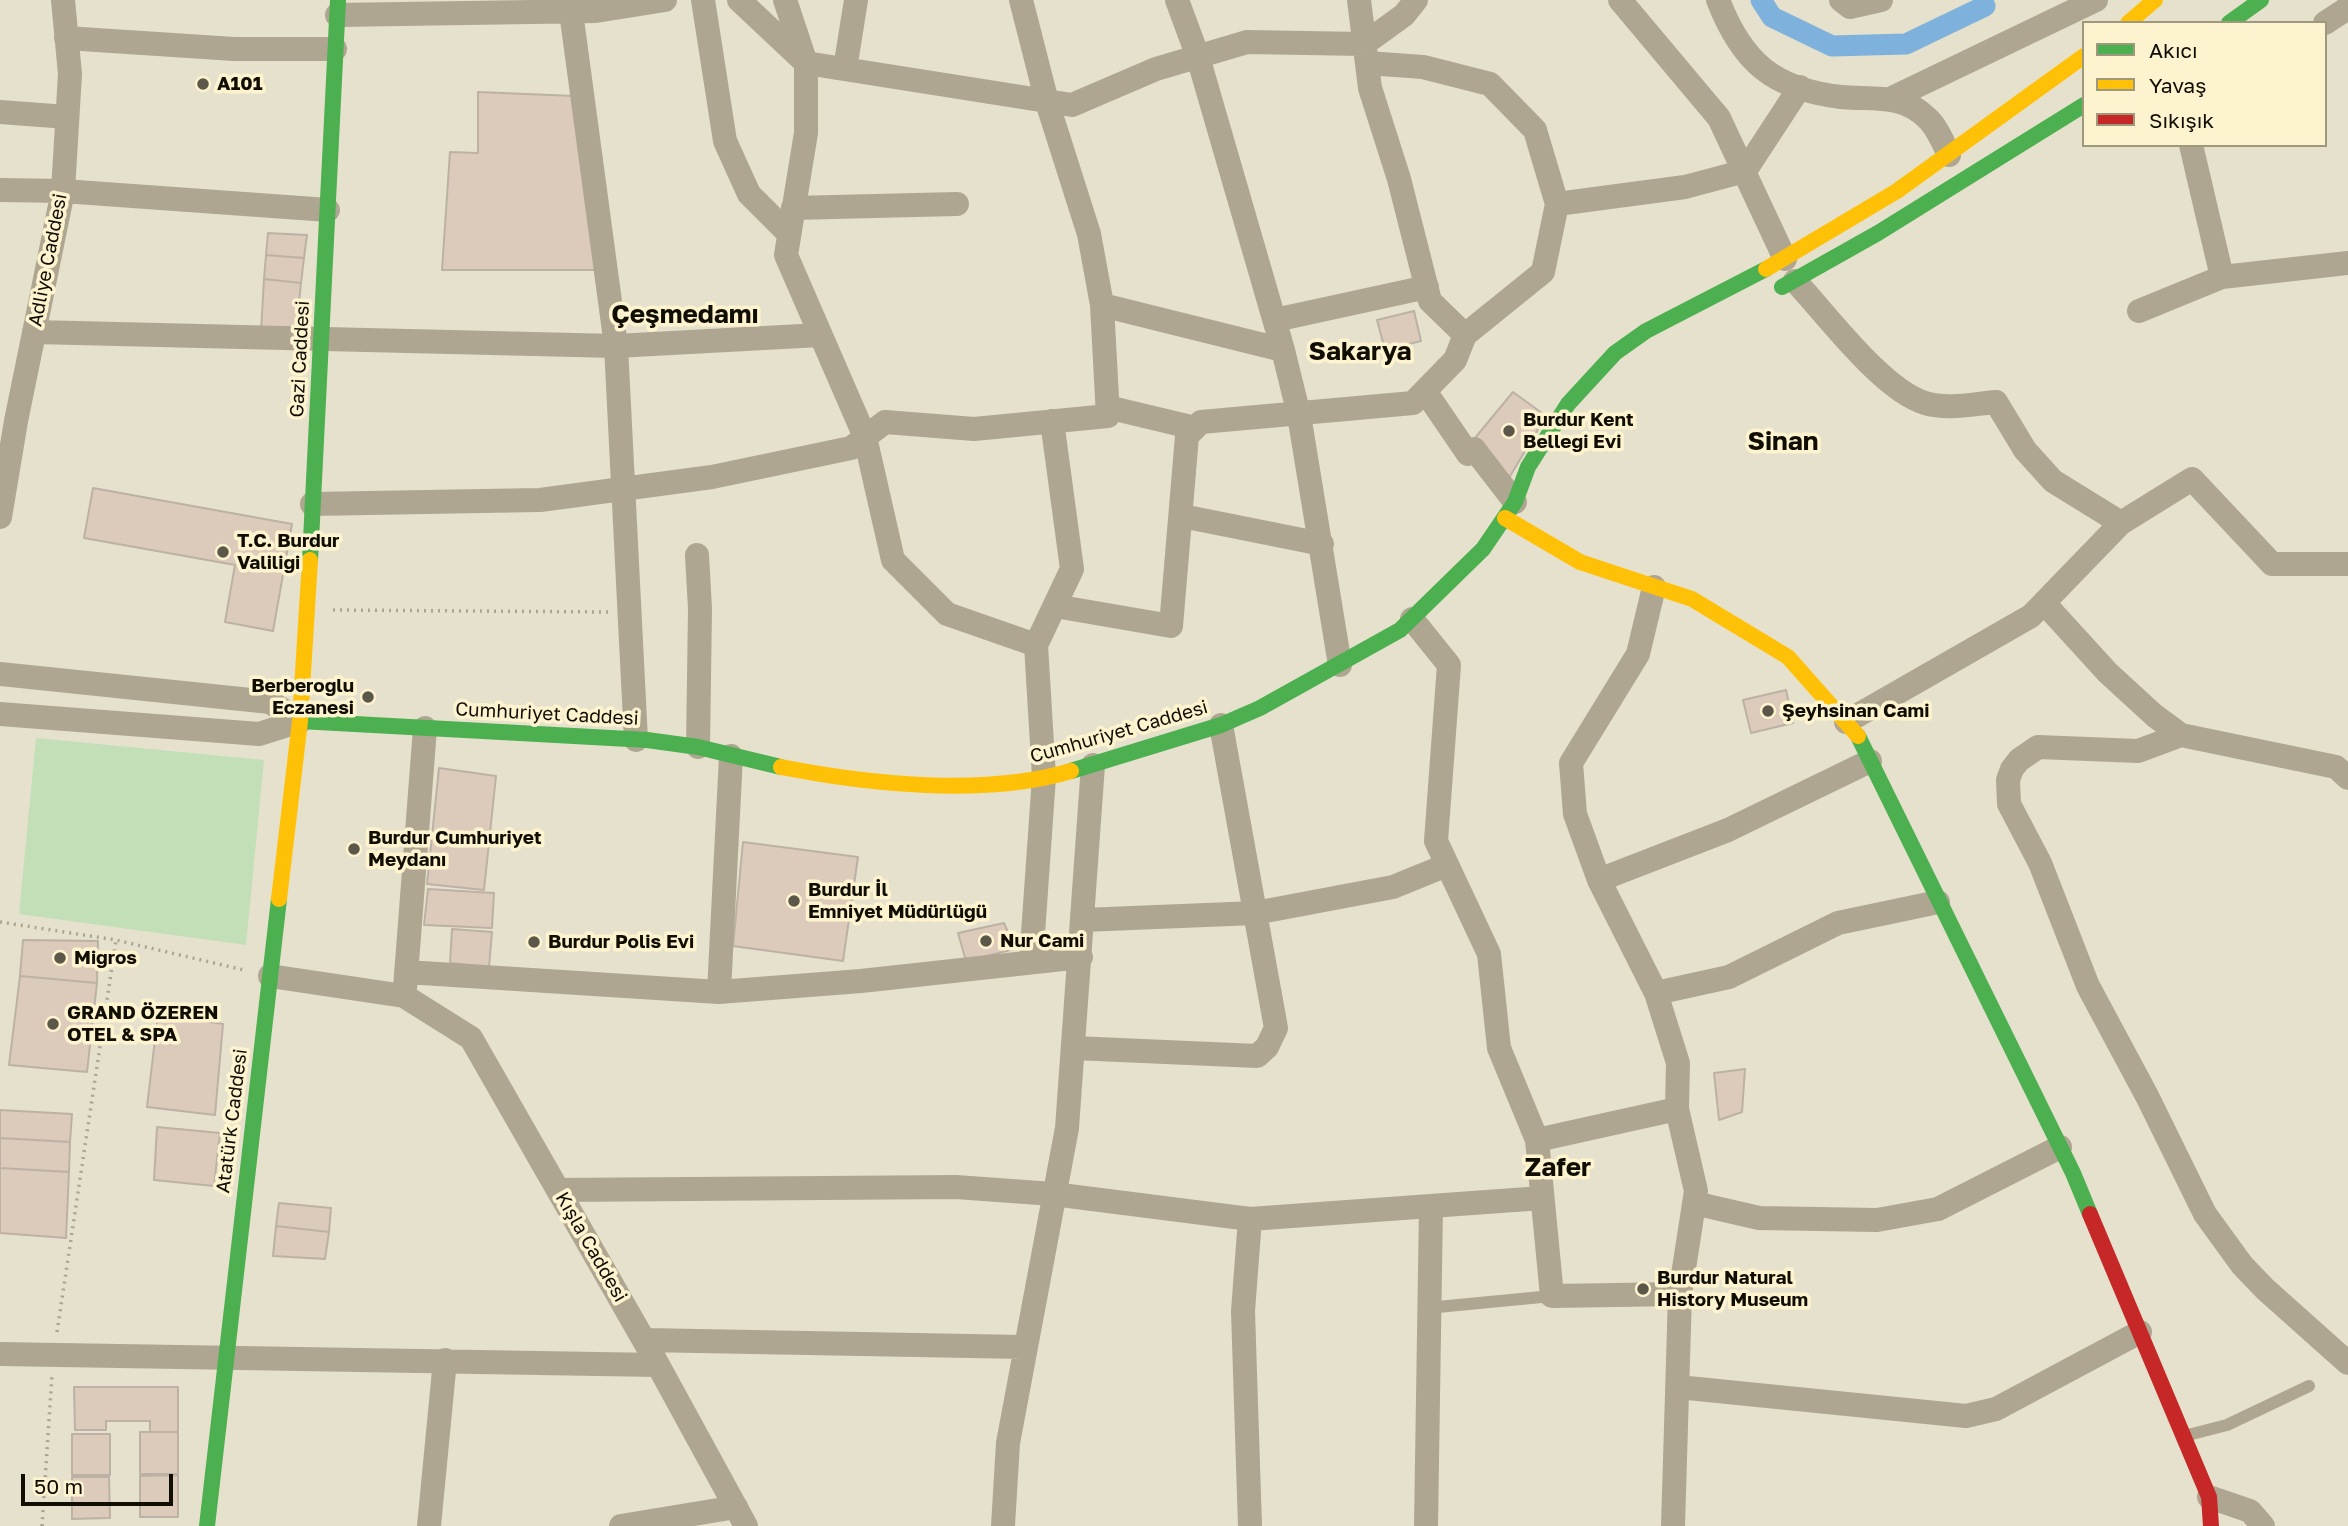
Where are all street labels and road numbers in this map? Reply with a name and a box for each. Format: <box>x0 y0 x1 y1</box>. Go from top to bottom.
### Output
street label: Adliye Caddesi <box>24 192 72 328</box>
street label: Gazi Caddesi <box>286 300 314 418</box>
street label: Cumhuriyet Caddesi <box>1028 696 1210 768</box>
street label: Cumhuriyet Caddesi <box>455 698 639 730</box>
street label: Atatürk Caddesi <box>212 1047 252 1195</box>
street label: Kışla Caddesi <box>550 1188 632 1306</box>

